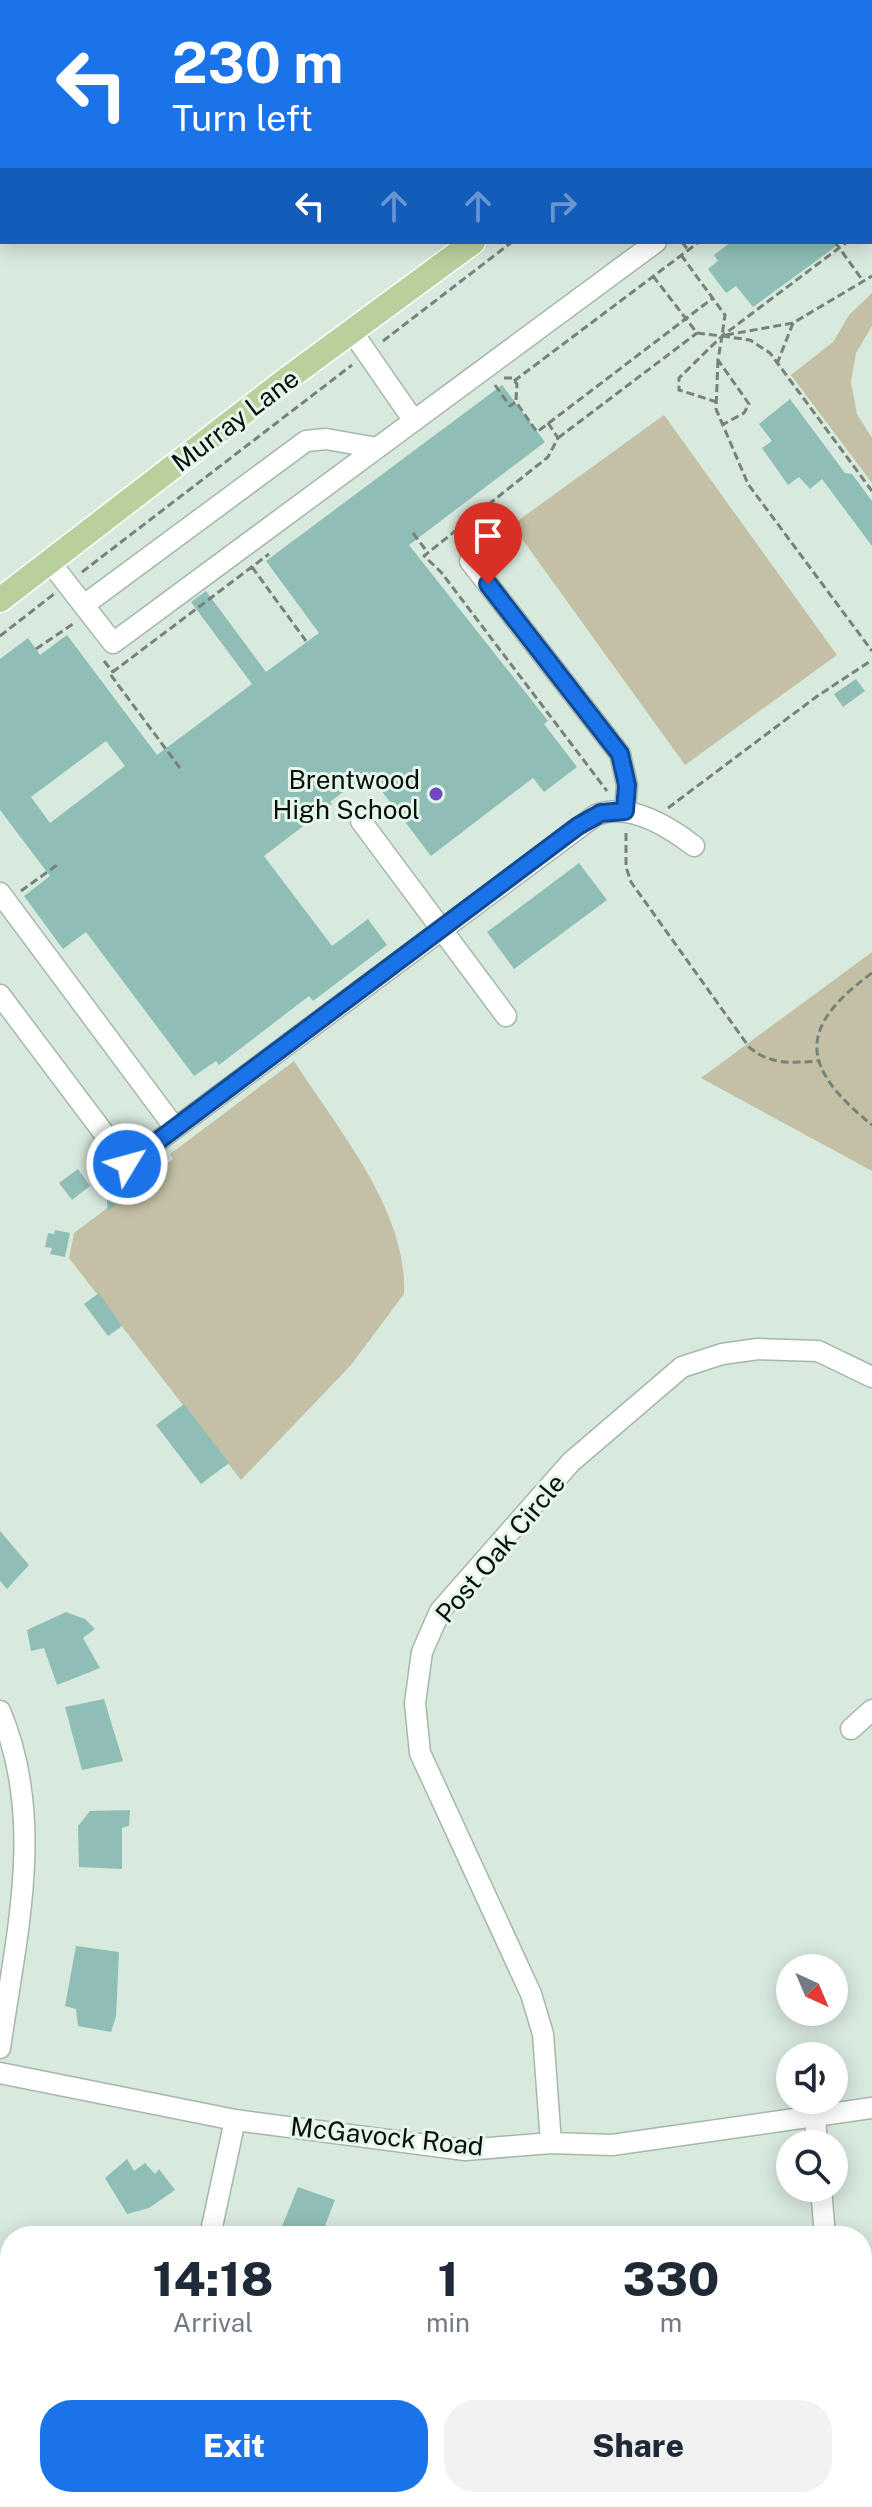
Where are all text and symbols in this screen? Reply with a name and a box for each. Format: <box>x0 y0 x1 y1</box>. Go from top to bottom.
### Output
text: 230 m <box>172 30 344 96</box>
icon: left <box>40 32 144 136</box>
text: Turn left <box>172 97 313 139</box>
icon: left <box>288 184 332 228</box>
icon: ahead <box>372 184 416 228</box>
icon: ahead <box>456 184 500 228</box>
icon: right <box>540 184 584 228</box>
street label: Murray Lane <box>165 362 305 478</box>
pin <box>454 502 522 584</box>
icon: arrive <box>466 514 510 558</box>
place label: Brentwood High School <box>273 764 420 825</box>
marker: Brentwood High School <box>427 785 445 803</box>
position arrow <box>85 1122 169 1206</box>
street label: Post Oak Circle <box>429 1467 571 1629</box>
north arrow <box>776 1954 848 2026</box>
map controls <box>776 1954 848 2202</box>
button: sound <box>776 2042 848 2114</box>
street label: McGavock Road <box>289 2110 485 2162</box>
button: search <box>776 2130 848 2202</box>
text: 14:18 <box>153 2250 273 2307</box>
text: 1 <box>437 2250 458 2307</box>
text: 330 <box>623 2250 719 2307</box>
text: Arrival <box>173 2307 253 2338</box>
text: min <box>426 2307 470 2338</box>
text: m <box>660 2307 682 2338</box>
button: Exit <box>40 2400 428 2492</box>
button: Share <box>444 2400 832 2492</box>

